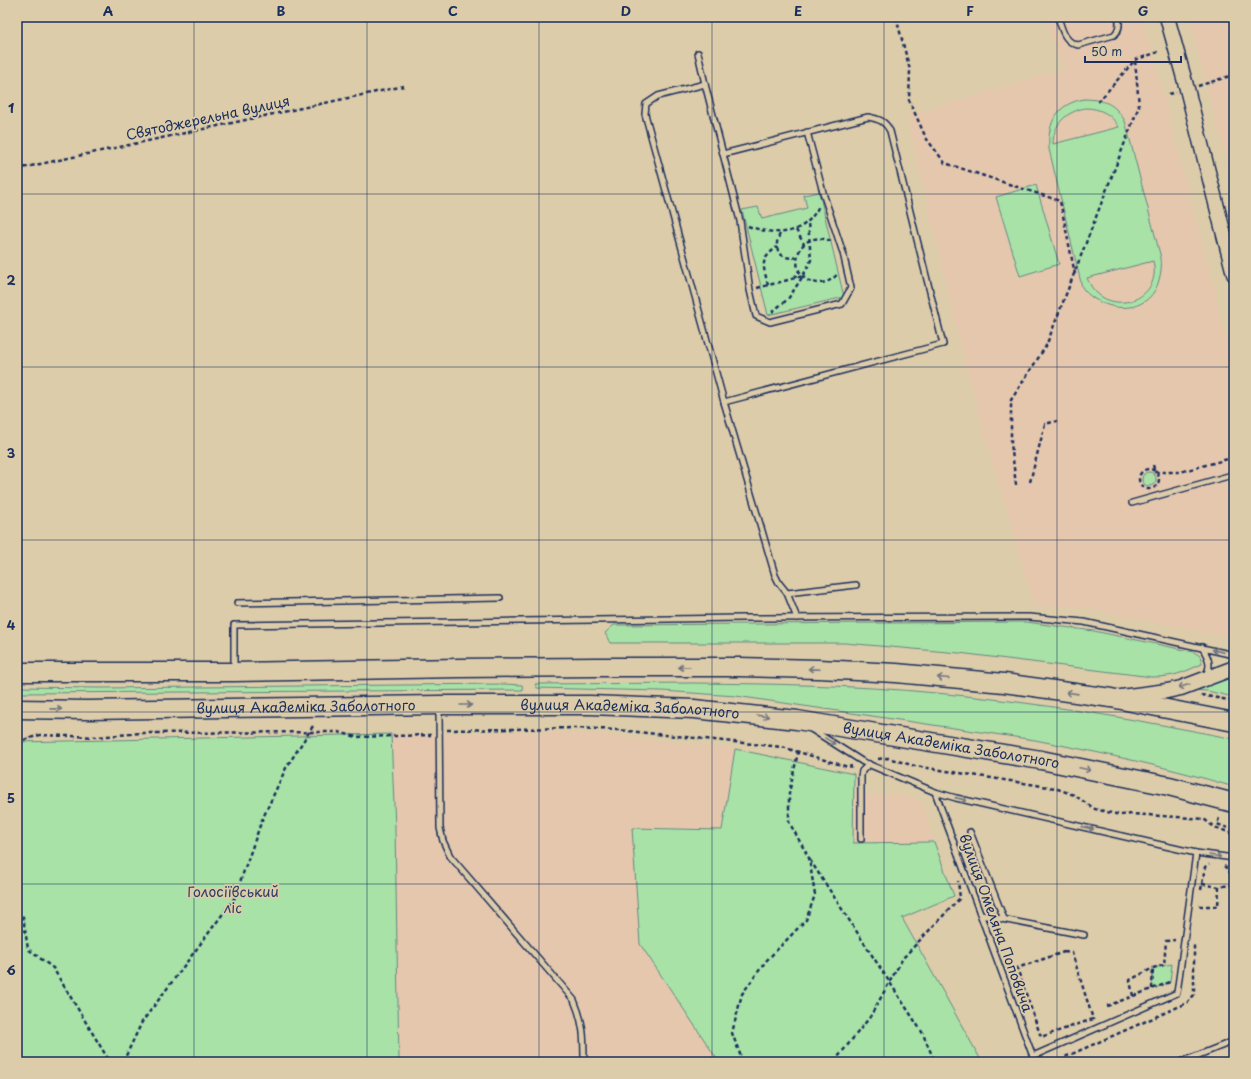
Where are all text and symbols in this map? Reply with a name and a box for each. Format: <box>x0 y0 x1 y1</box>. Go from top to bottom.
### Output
text: A <box>103 1 113 20</box>
text: B <box>277 1 286 20</box>
text: C <box>448 1 458 20</box>
text: D <box>621 1 631 20</box>
text: E <box>794 1 802 20</box>
text: F <box>966 1 974 20</box>
text: G <box>1138 1 1148 20</box>
scale bar <box>1085 38 1181 64</box>
text: 50 m <box>1091 42 1122 60</box>
street label: Святоджерельна вулиця <box>124 90 292 145</box>
text: 1 <box>8 98 14 117</box>
text: 2 <box>6 270 16 289</box>
text: 3 <box>7 443 16 462</box>
text: 4 <box>7 615 16 634</box>
one-way arrow <box>1212 646 1225 654</box>
one-way arrow <box>678 663 691 671</box>
one-way arrow <box>808 665 821 673</box>
one-way arrow <box>937 674 950 681</box>
one-way arrow <box>1178 683 1191 690</box>
one-way arrow <box>1066 689 1079 697</box>
street label: вулиця Академіка Заболотного <box>196 694 416 718</box>
street label: вулиця Академіка Заболотного <box>520 694 741 724</box>
one-way arrow <box>459 701 472 709</box>
one-way arrow <box>49 706 62 713</box>
one-way arrow <box>757 713 770 720</box>
street label: вулиця Академіка Заболотного <box>841 717 1062 774</box>
one-way arrow <box>824 737 835 745</box>
one-way arrow <box>1078 765 1091 773</box>
text: 5 <box>7 788 15 807</box>
one-way arrow <box>954 796 967 804</box>
one-way arrow <box>1081 825 1094 833</box>
street label: вулиця Омеляна Поповича <box>954 831 1039 1015</box>
one-way arrow <box>1208 852 1221 860</box>
park label: Голосіївський ліс <box>187 881 279 918</box>
text: 6 <box>6 960 16 979</box>

